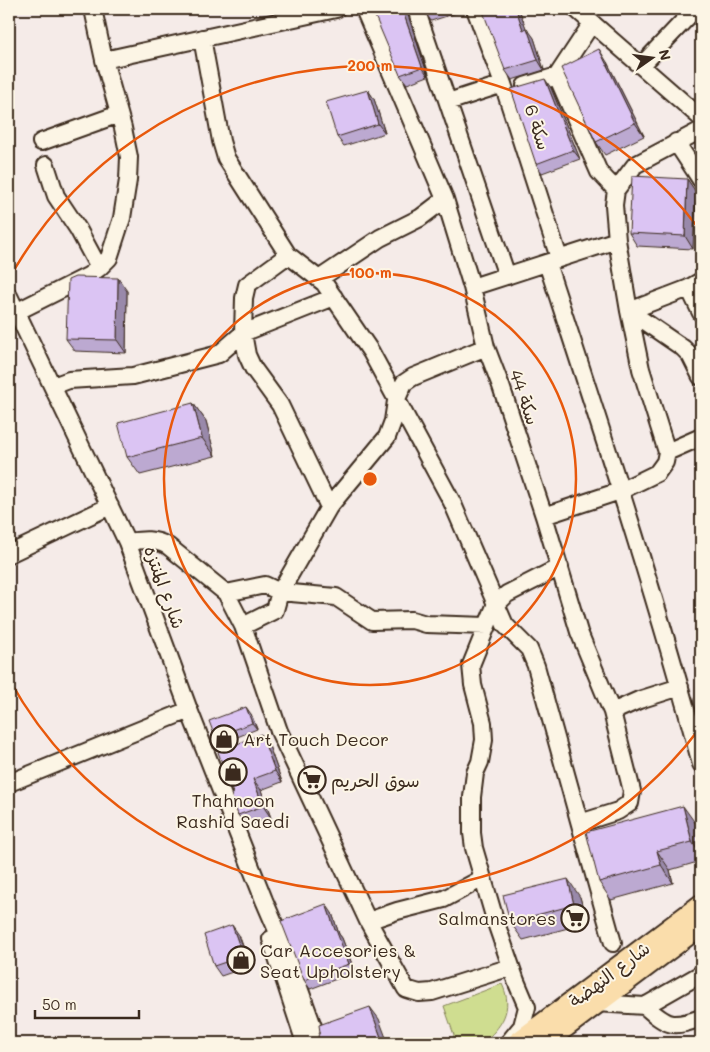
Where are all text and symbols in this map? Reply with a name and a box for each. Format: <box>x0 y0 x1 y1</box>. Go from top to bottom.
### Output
north arrow <box>628 32 678 82</box>
text: N <box>655 47 676 62</box>
text: 200 m <box>348 55 393 75</box>
street label: سكة 6 <box>519 101 557 153</box>
text: 100 m <box>348 262 392 282</box>
street label: سكة 44 <box>504 366 546 428</box>
centre of rings <box>361 470 379 488</box>
street label: شارع المنتزه <box>138 542 191 632</box>
shop icon: Art Touch Decor <box>209 724 239 754</box>
place label: Art Touch Decor <box>243 727 389 751</box>
shop icon: Thahnoon Rashid Saedi <box>218 757 248 787</box>
supermarket icon: سوق الحريم <box>297 765 327 795</box>
place label: سوق الحريم <box>331 768 420 795</box>
place label: Thahnoon Rashid Saedi <box>176 788 290 833</box>
supermarket icon: Salmanstores <box>560 903 590 933</box>
place label: Salmanstores <box>438 906 556 930</box>
street label: شارع النهضة <box>564 936 655 1013</box>
place label: Car Accesories & Seat Upholstery <box>260 938 416 983</box>
shop icon: Car Accesories & Seat Upholstery <box>226 945 256 975</box>
scale bar <box>35 987 139 1019</box>
text: 50 m <box>42 994 77 1014</box>

